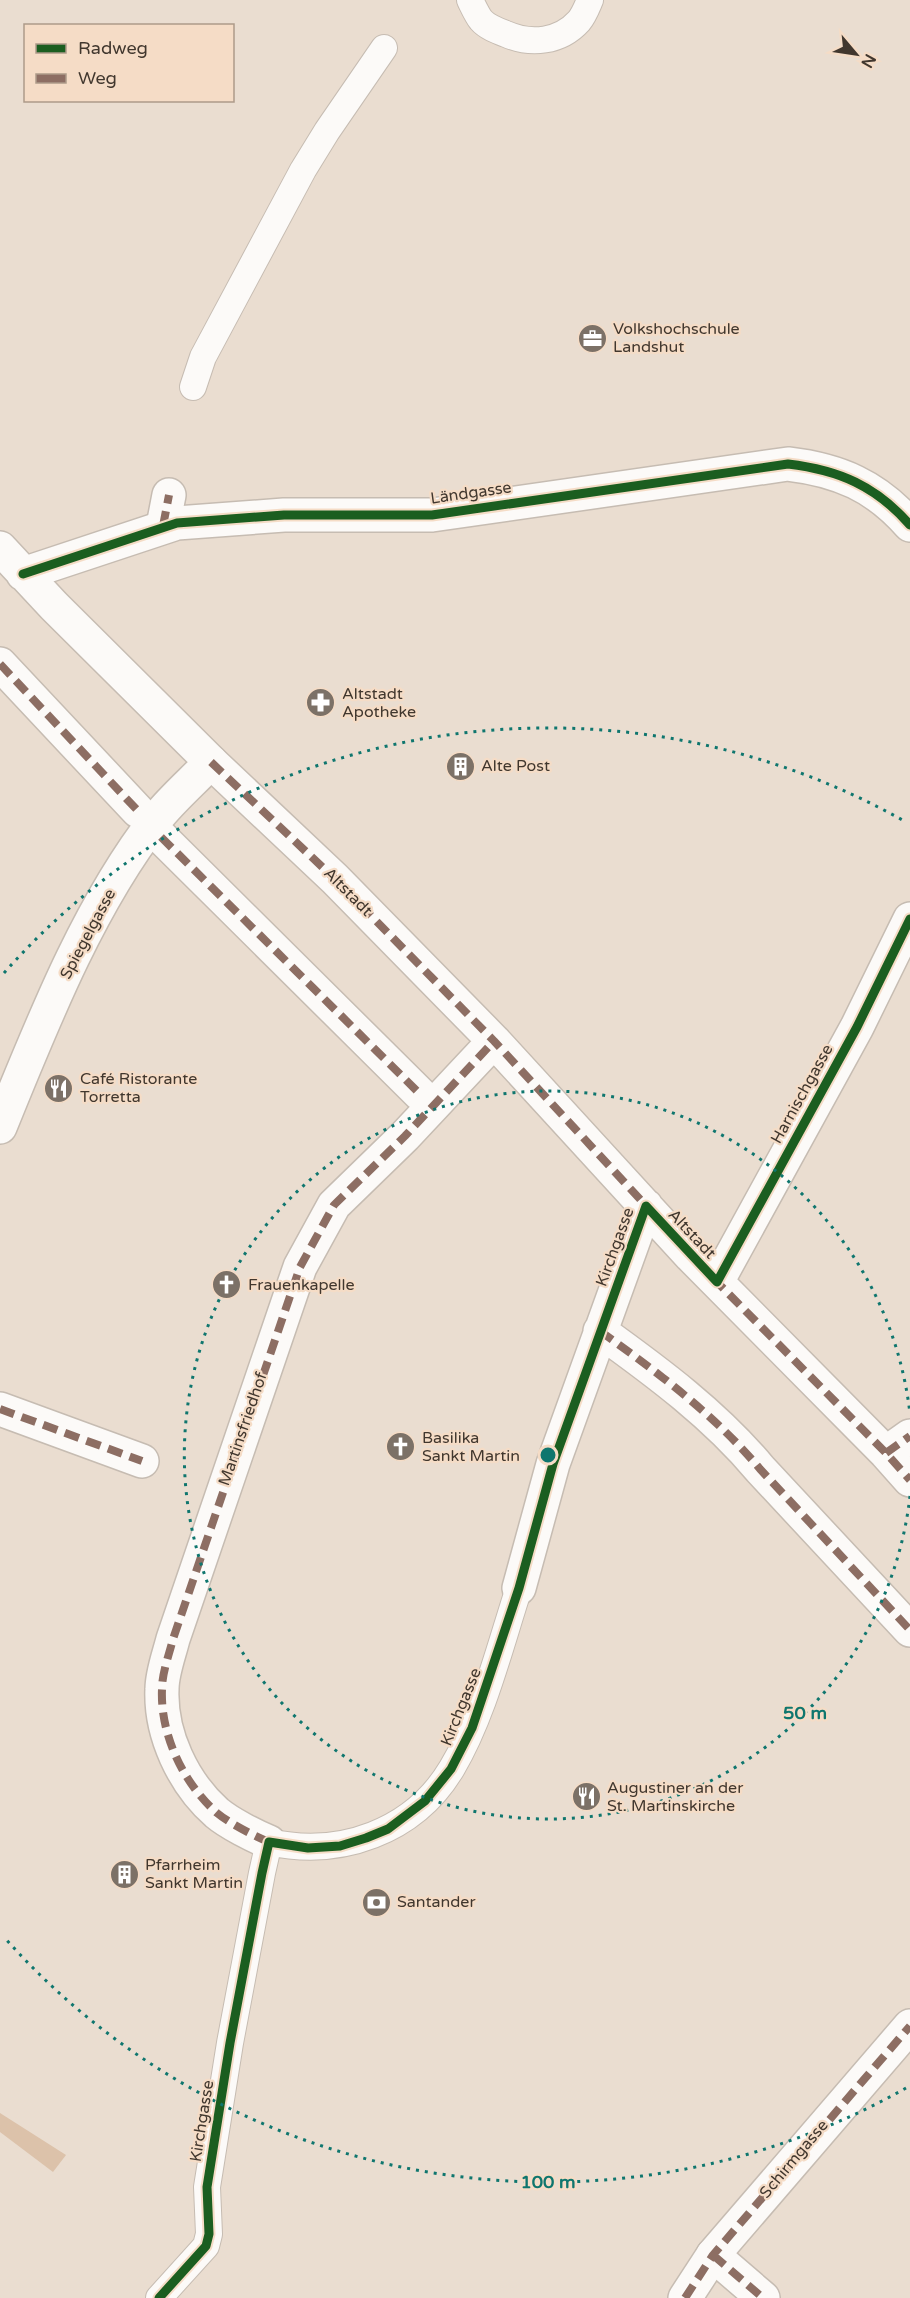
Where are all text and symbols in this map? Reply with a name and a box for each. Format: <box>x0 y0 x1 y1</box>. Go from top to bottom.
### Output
legend <box>24 24 234 102</box>
north arrow <box>826 24 886 84</box>
text: Radweg <box>78 37 148 59</box>
text: N <box>856 50 880 71</box>
text: Weg <box>78 67 117 89</box>
place label: Volkshochschule Landshut <box>613 319 740 357</box>
office icon: Volkshochschule Landshut <box>576 322 608 354</box>
street label: Ländgasse <box>429 477 513 509</box>
place label: Altstadt Apotheke <box>342 684 416 722</box>
pharmacy icon: Altstadt Apotheke <box>305 687 337 719</box>
building icon: Alte Post <box>444 750 476 782</box>
place label: Alte Post <box>481 756 550 776</box>
street label: Altstadt <box>319 863 377 921</box>
street label: Spiegelgasse <box>56 885 120 983</box>
street label: Harnischgasse <box>766 1041 838 1147</box>
place label: Café Ristorante Torretta <box>80 1069 197 1107</box>
restaurant icon: Café Ristorante Torretta <box>43 1072 75 1104</box>
street label: Kirchgasse <box>592 1205 638 1289</box>
street label: Altstadt <box>664 1205 720 1263</box>
church icon: Frauenkapelle <box>211 1269 243 1301</box>
place label: Frauenkapelle <box>248 1275 355 1295</box>
street label: Martinsfriedhof <box>214 1369 272 1489</box>
place label: Basilika Sankt Martin <box>422 1428 520 1466</box>
church icon: Basilika Sankt Martin <box>385 1431 417 1463</box>
centre of rings <box>538 1445 558 1465</box>
street label: Kirchgasse <box>436 1665 486 1749</box>
text: 50 m <box>783 1702 827 1724</box>
place label: Augustiner an der St. Martinskirche <box>607 1778 744 1816</box>
restaurant icon: Augustiner an der St. Martinskirche <box>570 1781 602 1813</box>
place label: Pfarrheim Sankt Martin <box>145 1855 243 1893</box>
building icon: Pfarrheim Sankt Martin <box>108 1858 140 1890</box>
bank icon: Santander <box>360 1886 392 1918</box>
place label: Santander <box>397 1892 476 1912</box>
street label: Kirchgasse <box>186 2079 218 2163</box>
street label: Schirmgasse <box>755 2116 833 2202</box>
text: 100 m <box>520 2171 576 2193</box>

